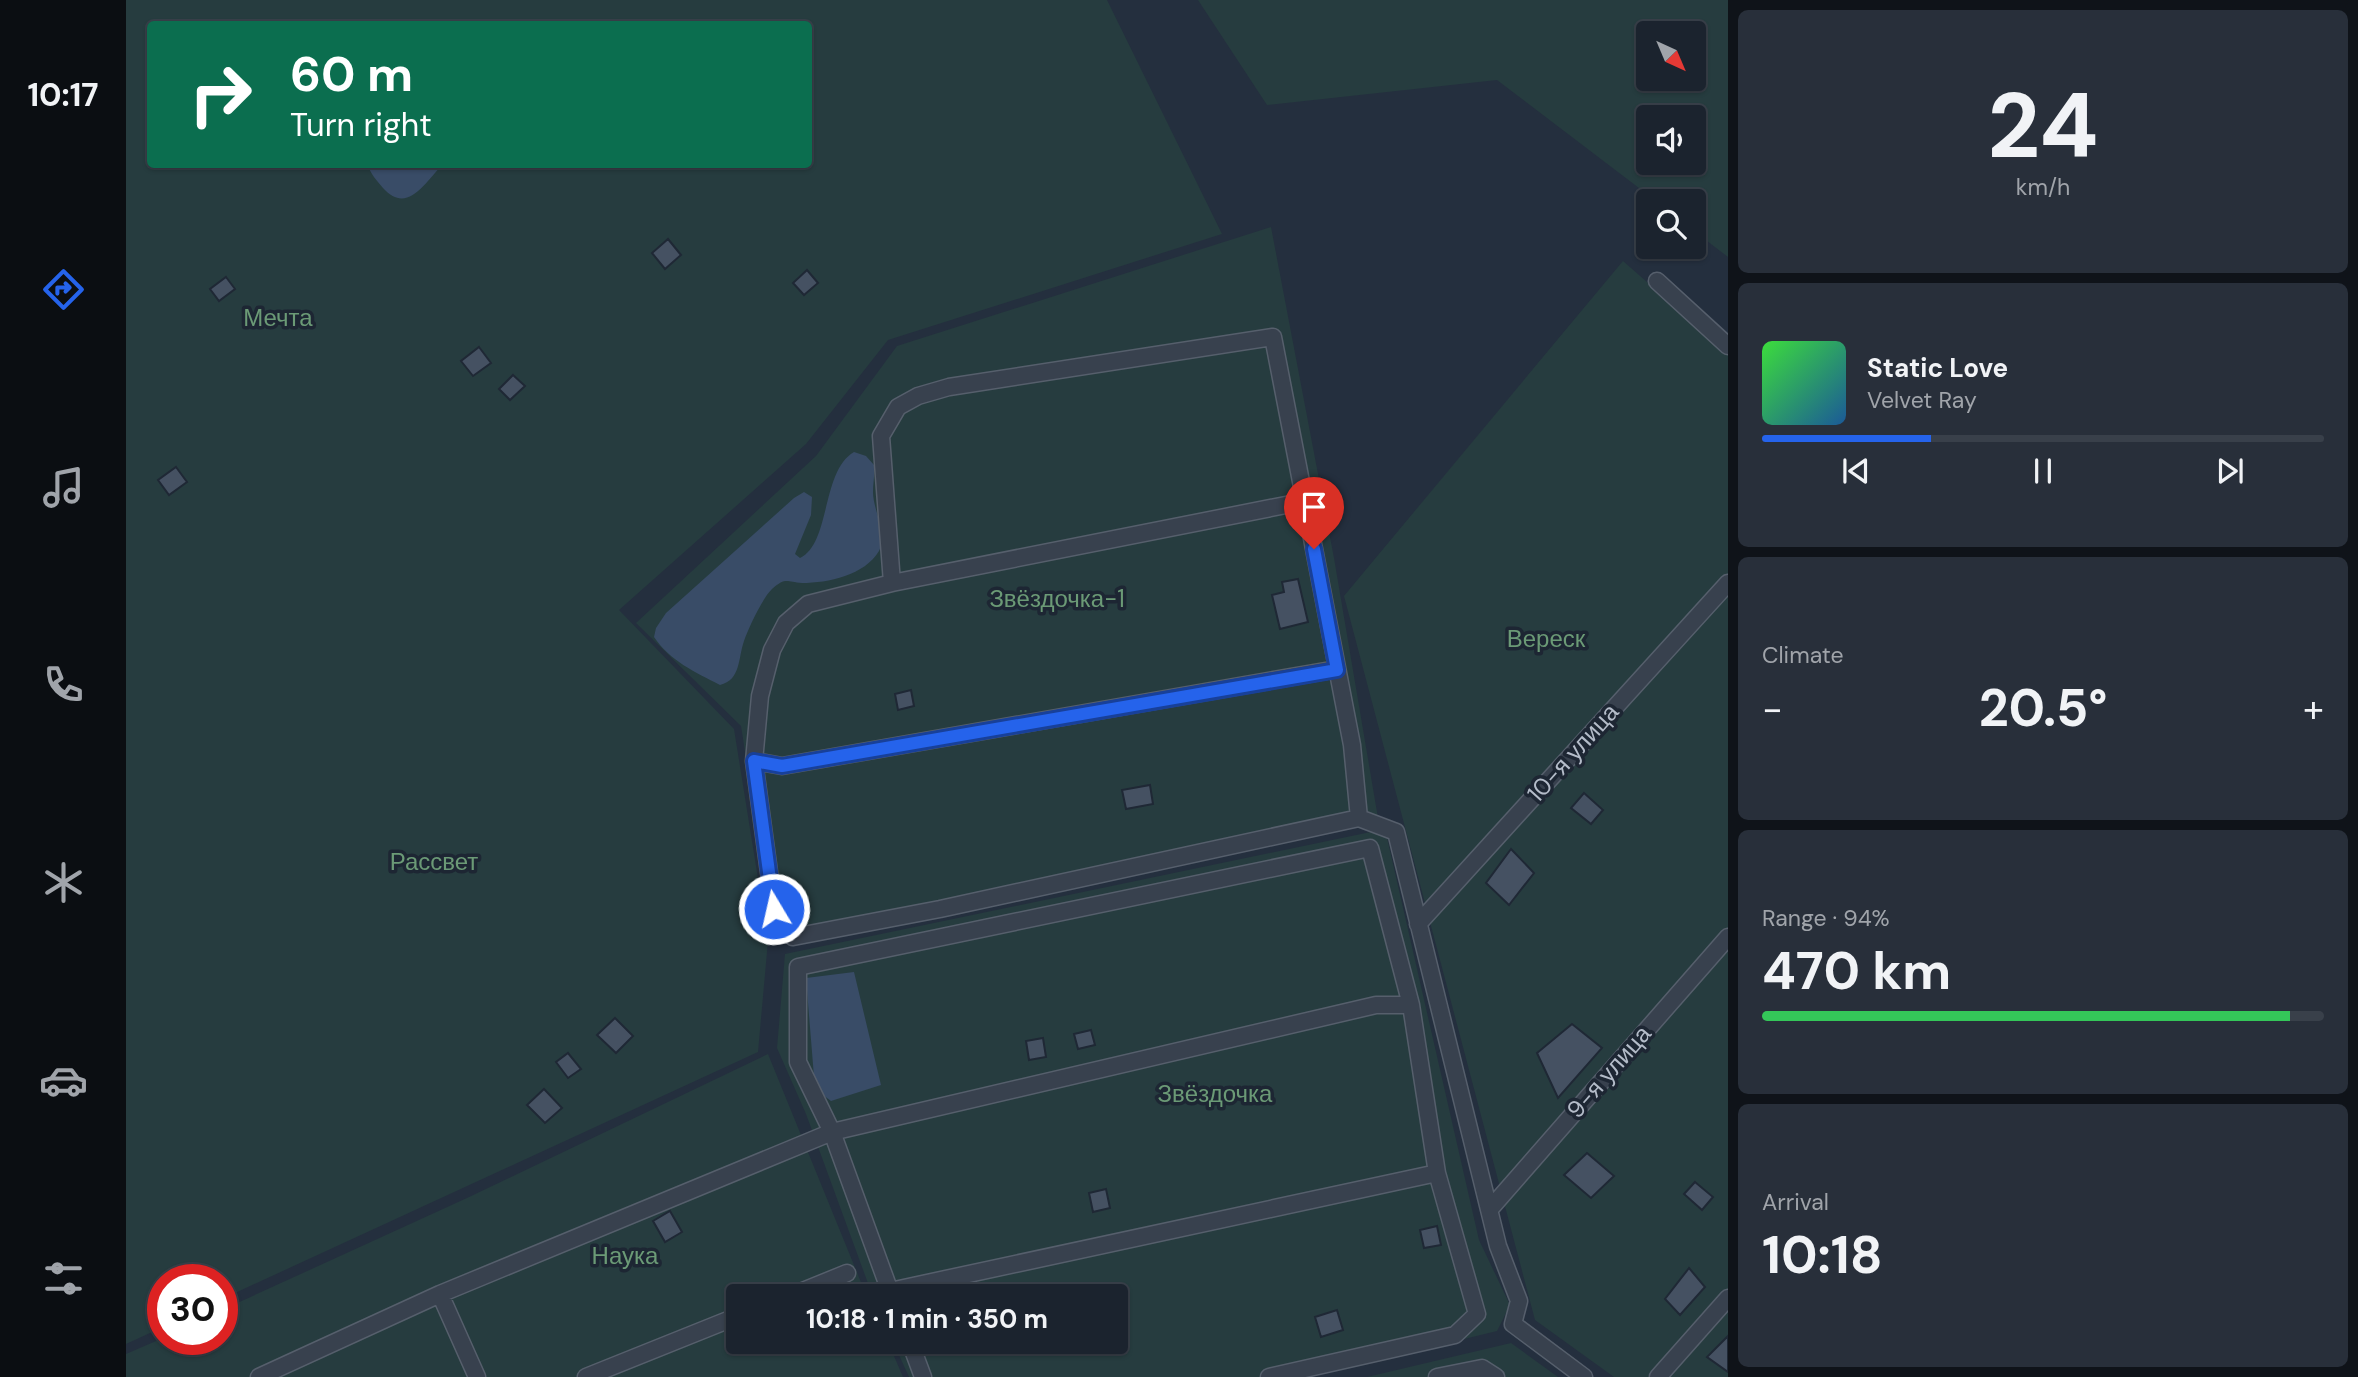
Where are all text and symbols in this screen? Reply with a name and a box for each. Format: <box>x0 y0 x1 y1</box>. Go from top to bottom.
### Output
north arrow <box>1636 21 1706 91</box>
map controls <box>1636 21 1706 259</box>
text: 60 m <box>290 42 413 106</box>
icon: right <box>175 49 266 140</box>
text: 24 <box>1987 67 2099 185</box>
text: 10:17 <box>27 74 99 116</box>
text: Turn right <box>290 104 432 146</box>
button: sound <box>1636 105 1706 175</box>
text: km/h <box>2016 172 2070 202</box>
button: search <box>1636 189 1706 259</box>
icon: directions <box>39 265 88 314</box>
park label: Мечта <box>243 302 313 333</box>
text: Static Love <box>1867 351 2008 385</box>
text: Velvet Ray <box>1867 385 1977 415</box>
icon: previous <box>1837 452 1875 490</box>
icon: pause <box>2024 452 2062 490</box>
icon: next <box>2211 452 2249 490</box>
icon: music <box>39 463 88 512</box>
pin <box>1284 477 1344 549</box>
icon: arrive <box>1295 488 1333 526</box>
park label: Звёздочка-1 <box>989 583 1125 614</box>
park label: Вереск <box>1507 623 1586 654</box>
text: Climate <box>1762 640 1844 670</box>
icon: phone <box>39 660 88 709</box>
text: 20.5° <box>1979 674 2107 742</box>
text: − <box>1762 684 1783 734</box>
text: + <box>2303 684 2324 734</box>
street label: 10-я улица <box>1520 696 1625 808</box>
park label: Рассвет <box>390 846 478 877</box>
icon: climate <box>39 858 88 907</box>
position arrow <box>737 872 811 946</box>
text: Range · 94% <box>1762 903 1890 933</box>
text: 470 km <box>1762 937 1951 1005</box>
street label: 9-я улица <box>1560 1018 1658 1125</box>
icon: car <box>39 1056 88 1105</box>
park label: Звёздочка <box>1158 1078 1273 1109</box>
text: Arrival <box>1762 1187 1829 1217</box>
text: 10:18 <box>1762 1221 1883 1289</box>
park label: Наука <box>592 1240 659 1271</box>
icon: filters <box>39 1254 88 1303</box>
speed limit sign: 30 <box>147 1264 238 1355</box>
text: 10:18 · 1 min · 350 m <box>806 1302 1048 1336</box>

